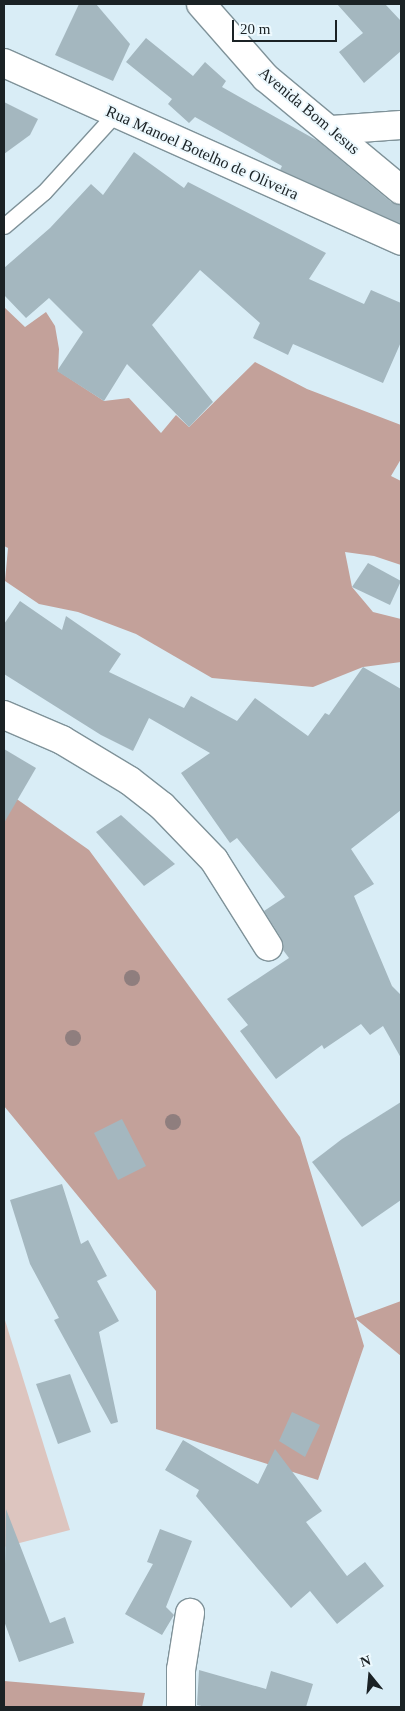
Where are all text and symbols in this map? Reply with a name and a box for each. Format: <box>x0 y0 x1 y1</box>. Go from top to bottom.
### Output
scale bar <box>235 10 340 42</box>
text: 20 m <box>240 21 270 37</box>
street label: Avenida Bom Jesus <box>255 63 363 159</box>
street label: Rua Manoel Botelho de Oliveira <box>103 102 301 204</box>
north arrow <box>345 1651 395 1701</box>
text: N <box>358 1653 373 1670</box>

